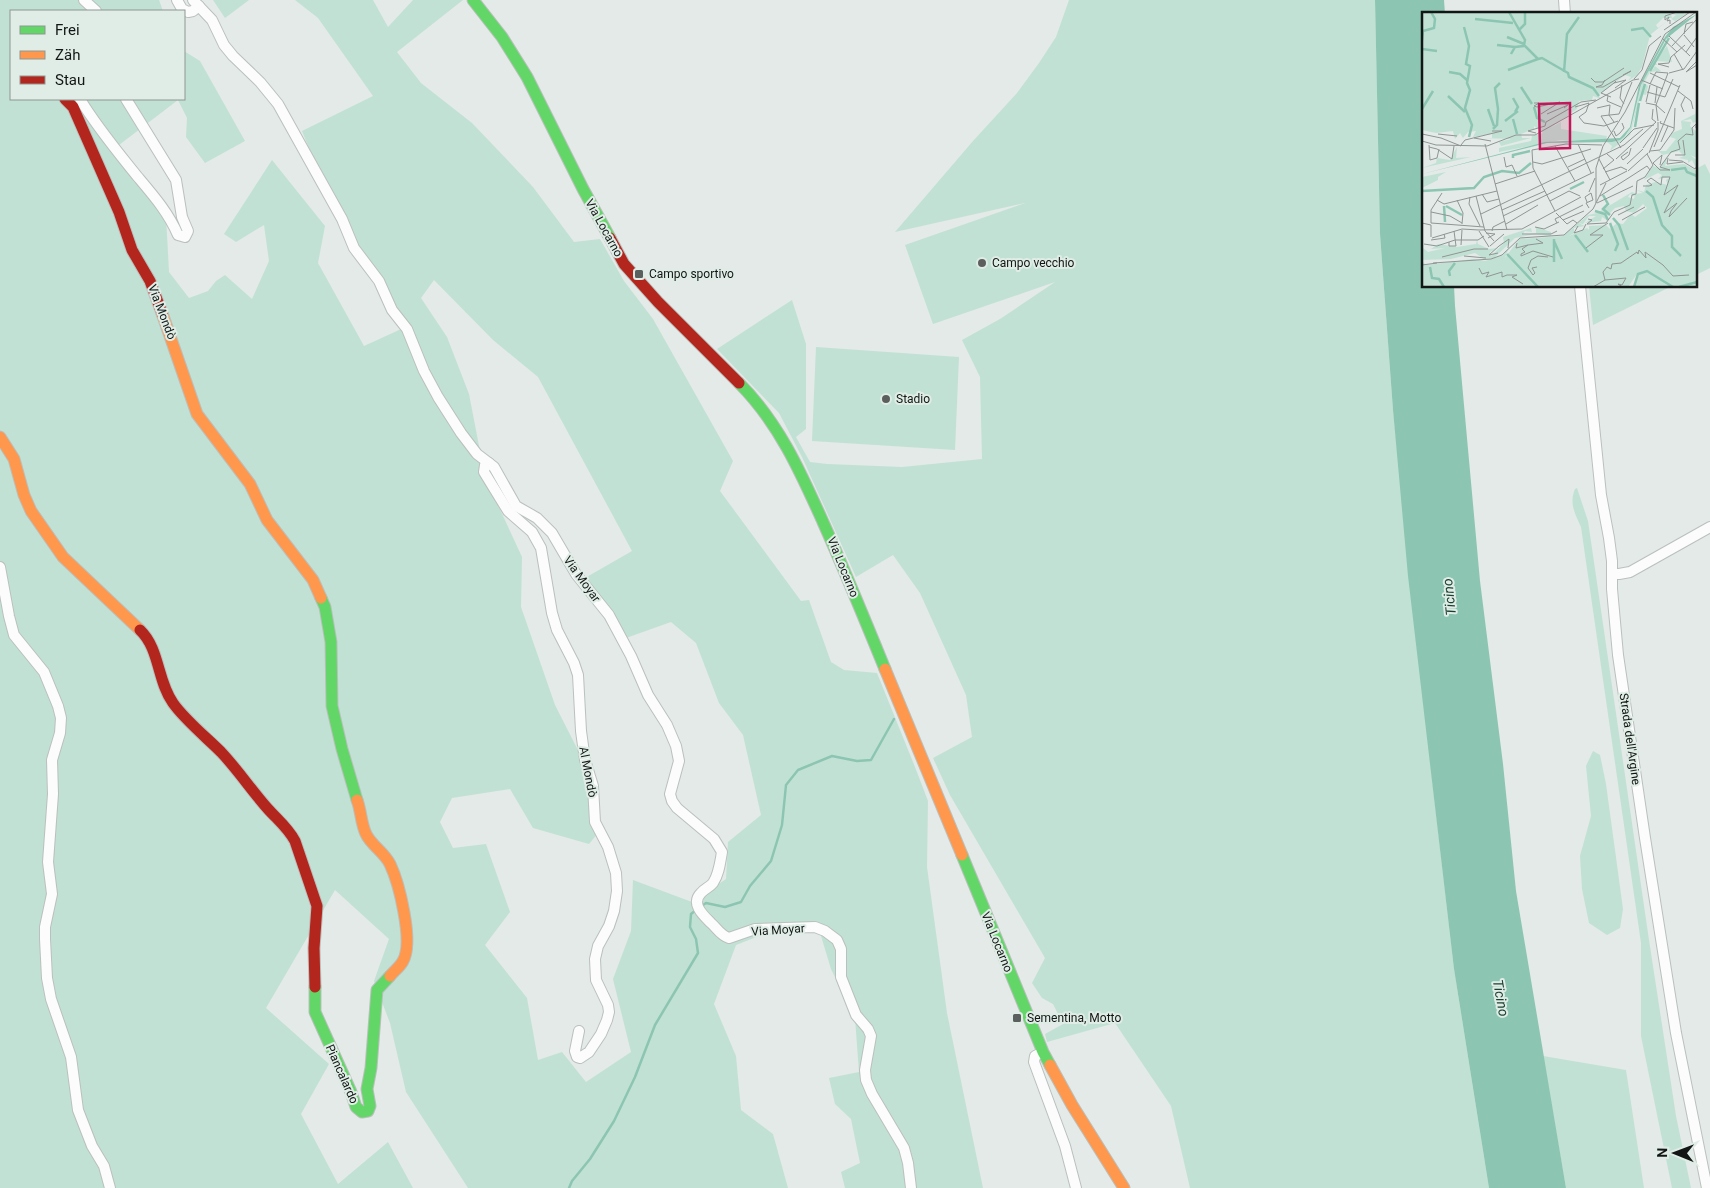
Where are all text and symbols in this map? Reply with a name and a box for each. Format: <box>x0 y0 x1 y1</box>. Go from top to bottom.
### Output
legend <box>10 10 185 100</box>
inset map <box>1422 12 1698 288</box>
text: Frei <box>55 21 80 39</box>
text: Zäh <box>55 46 80 64</box>
text: Stau <box>55 71 85 89</box>
street label: Via Locarno <box>582 197 626 259</box>
place label: Campo vecchio <box>992 256 1075 270</box>
marker: Campo vecchio <box>976 257 988 269</box>
place label: Campo sportivo <box>649 267 734 281</box>
marker: Campo sportivo <box>633 268 645 280</box>
street label: Via Mondò <box>145 283 179 342</box>
place label: Stadio <box>896 392 930 406</box>
marker: Stadio <box>880 393 892 405</box>
street label: Via Locarno <box>825 535 861 599</box>
street label: Via Moyar <box>561 553 603 605</box>
water label: Ticino <box>1439 577 1459 616</box>
street label: Strada dell'Argine <box>1617 692 1643 786</box>
street label: Al Mondò <box>576 745 600 799</box>
street label: Via Locarno <box>979 910 1015 974</box>
street label: Via Moyar <box>751 921 805 939</box>
water label: Ticino <box>1490 978 1512 1018</box>
place label: Sementina, Motto <box>1027 1011 1121 1025</box>
marker: Sementina, Motto <box>1011 1012 1023 1024</box>
street label: Piancalardo <box>323 1042 361 1106</box>
north arrow <box>1650 1128 1700 1178</box>
text: N <box>1654 1148 1670 1158</box>

